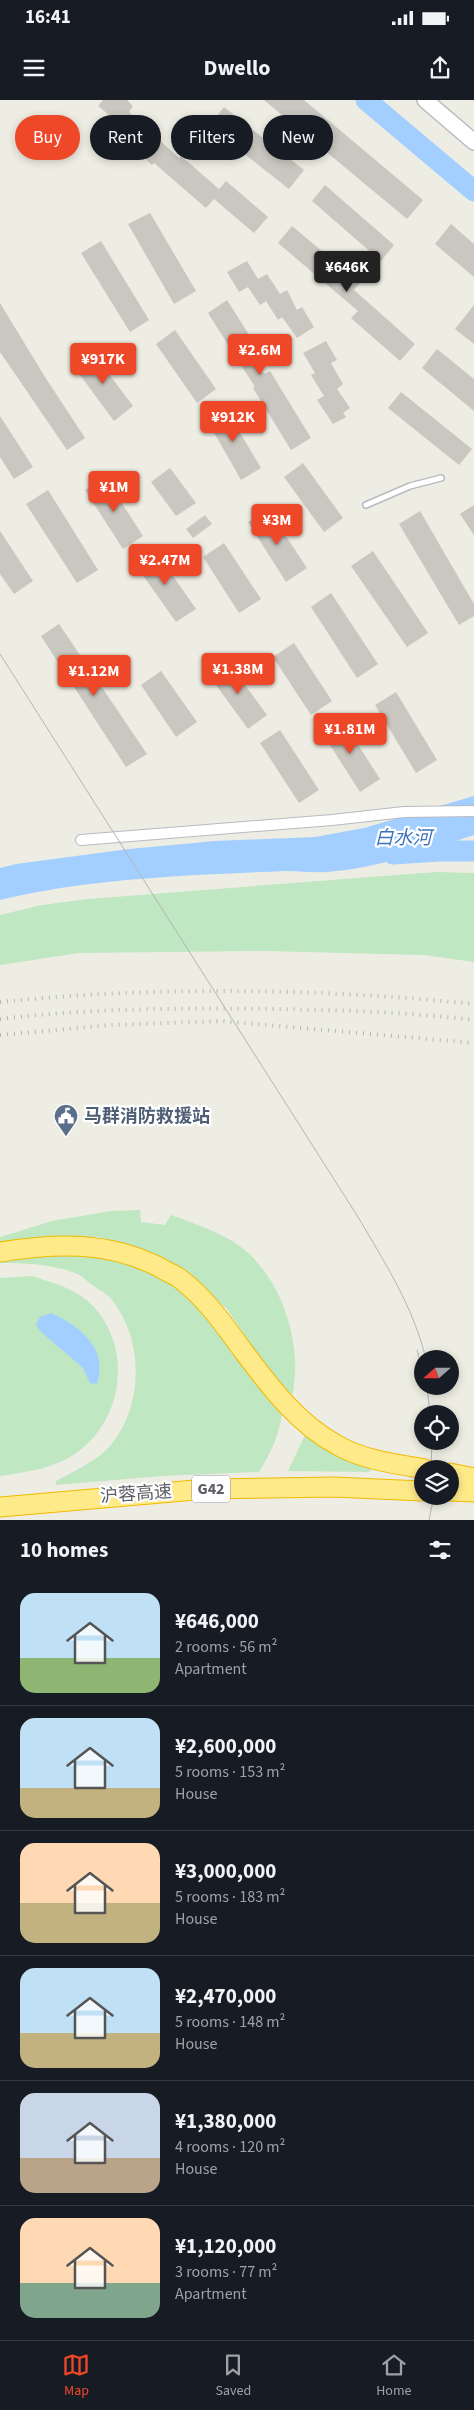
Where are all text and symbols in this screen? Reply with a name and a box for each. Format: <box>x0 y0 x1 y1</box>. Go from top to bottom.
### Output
text: 16:41 <box>25 4 71 31</box>
text: Dwello <box>203 52 271 84</box>
icon: menu <box>20 54 48 82</box>
icon: share <box>426 54 454 82</box>
chip: Buy <box>15 115 80 160</box>
chip: Rent <box>90 115 161 160</box>
chip: Filters <box>171 115 253 160</box>
chip: New <box>263 115 333 160</box>
pin: ¥646K <box>312 250 382 293</box>
text: ¥646K <box>325 256 369 278</box>
pin: ¥2.6M <box>225 334 295 376</box>
text: ¥2.6M <box>239 339 281 361</box>
pin: ¥917K <box>68 342 138 385</box>
text: ¥917K <box>81 348 125 370</box>
pin: ¥912K <box>198 400 268 443</box>
text: ¥912K <box>211 406 255 428</box>
pin: ¥1M <box>90 470 138 513</box>
text: ¥1M <box>99 476 129 498</box>
pin: ¥3M <box>253 504 301 546</box>
text: ¥3M <box>262 509 292 531</box>
pin: ¥2.47M <box>124 544 206 586</box>
text: ¥2.47M <box>140 549 190 571</box>
pin: ¥1.38M <box>197 652 279 695</box>
pin: ¥1.12M <box>53 654 135 697</box>
text: ¥1.38M <box>213 658 263 680</box>
text: ¥1.12M <box>69 660 119 682</box>
pin: ¥1.81M <box>309 712 391 755</box>
text: ¥1.81M <box>325 718 375 740</box>
water label: 白水河 <box>374 825 435 852</box>
public building icon: 马群消防救援站 <box>53 1103 79 1137</box>
place label: 马群消防救援站 <box>84 1104 210 1129</box>
north arrow <box>414 1350 459 1395</box>
map controls <box>414 1350 459 1505</box>
button: locate <box>414 1405 459 1450</box>
button: layers <box>414 1460 459 1505</box>
road number: G42 <box>192 1476 230 1502</box>
street label: 沪蓉高速 <box>99 1479 173 1509</box>
text: 10 homes <box>20 1535 108 1565</box>
icon: filters <box>426 1536 454 1564</box>
text: ¥646,000 <box>175 1606 259 1636</box>
icon: home <box>60 1613 120 1673</box>
text: 2 rooms · 56 m² <box>175 1636 277 1658</box>
text: Apartment <box>175 1658 247 1680</box>
text: ¥2,600,000 <box>175 1731 276 1761</box>
icon: home <box>60 1738 120 1798</box>
text: 5 rooms · 153 m² <box>175 1761 285 1783</box>
text: House <box>175 1783 217 1805</box>
text: ¥3,000,000 <box>175 1856 276 1886</box>
icon: home <box>60 1863 120 1923</box>
text: 5 rooms · 183 m² <box>175 1886 285 1908</box>
text: House <box>175 1908 217 1930</box>
text: ¥2,470,000 <box>175 1981 276 2011</box>
icon: home <box>60 1988 120 2048</box>
text: 5 rooms · 148 m² <box>175 2011 285 2033</box>
text: House <box>175 2033 217 2055</box>
text: ¥1,380,000 <box>175 2106 276 2136</box>
icon: home <box>60 2113 120 2173</box>
text: 4 rooms · 120 m² <box>175 2136 285 2158</box>
text: House <box>175 2158 217 2180</box>
text: ¥1,120,000 <box>175 2231 276 2261</box>
icon: home <box>60 2238 120 2298</box>
text: 3 rooms · 77 m² <box>175 2261 277 2283</box>
text: Apartment <box>175 2283 247 2305</box>
tab: Map <box>62 2351 90 2401</box>
tab: Saved <box>215 2351 251 2401</box>
tab: Home <box>376 2351 411 2401</box>

